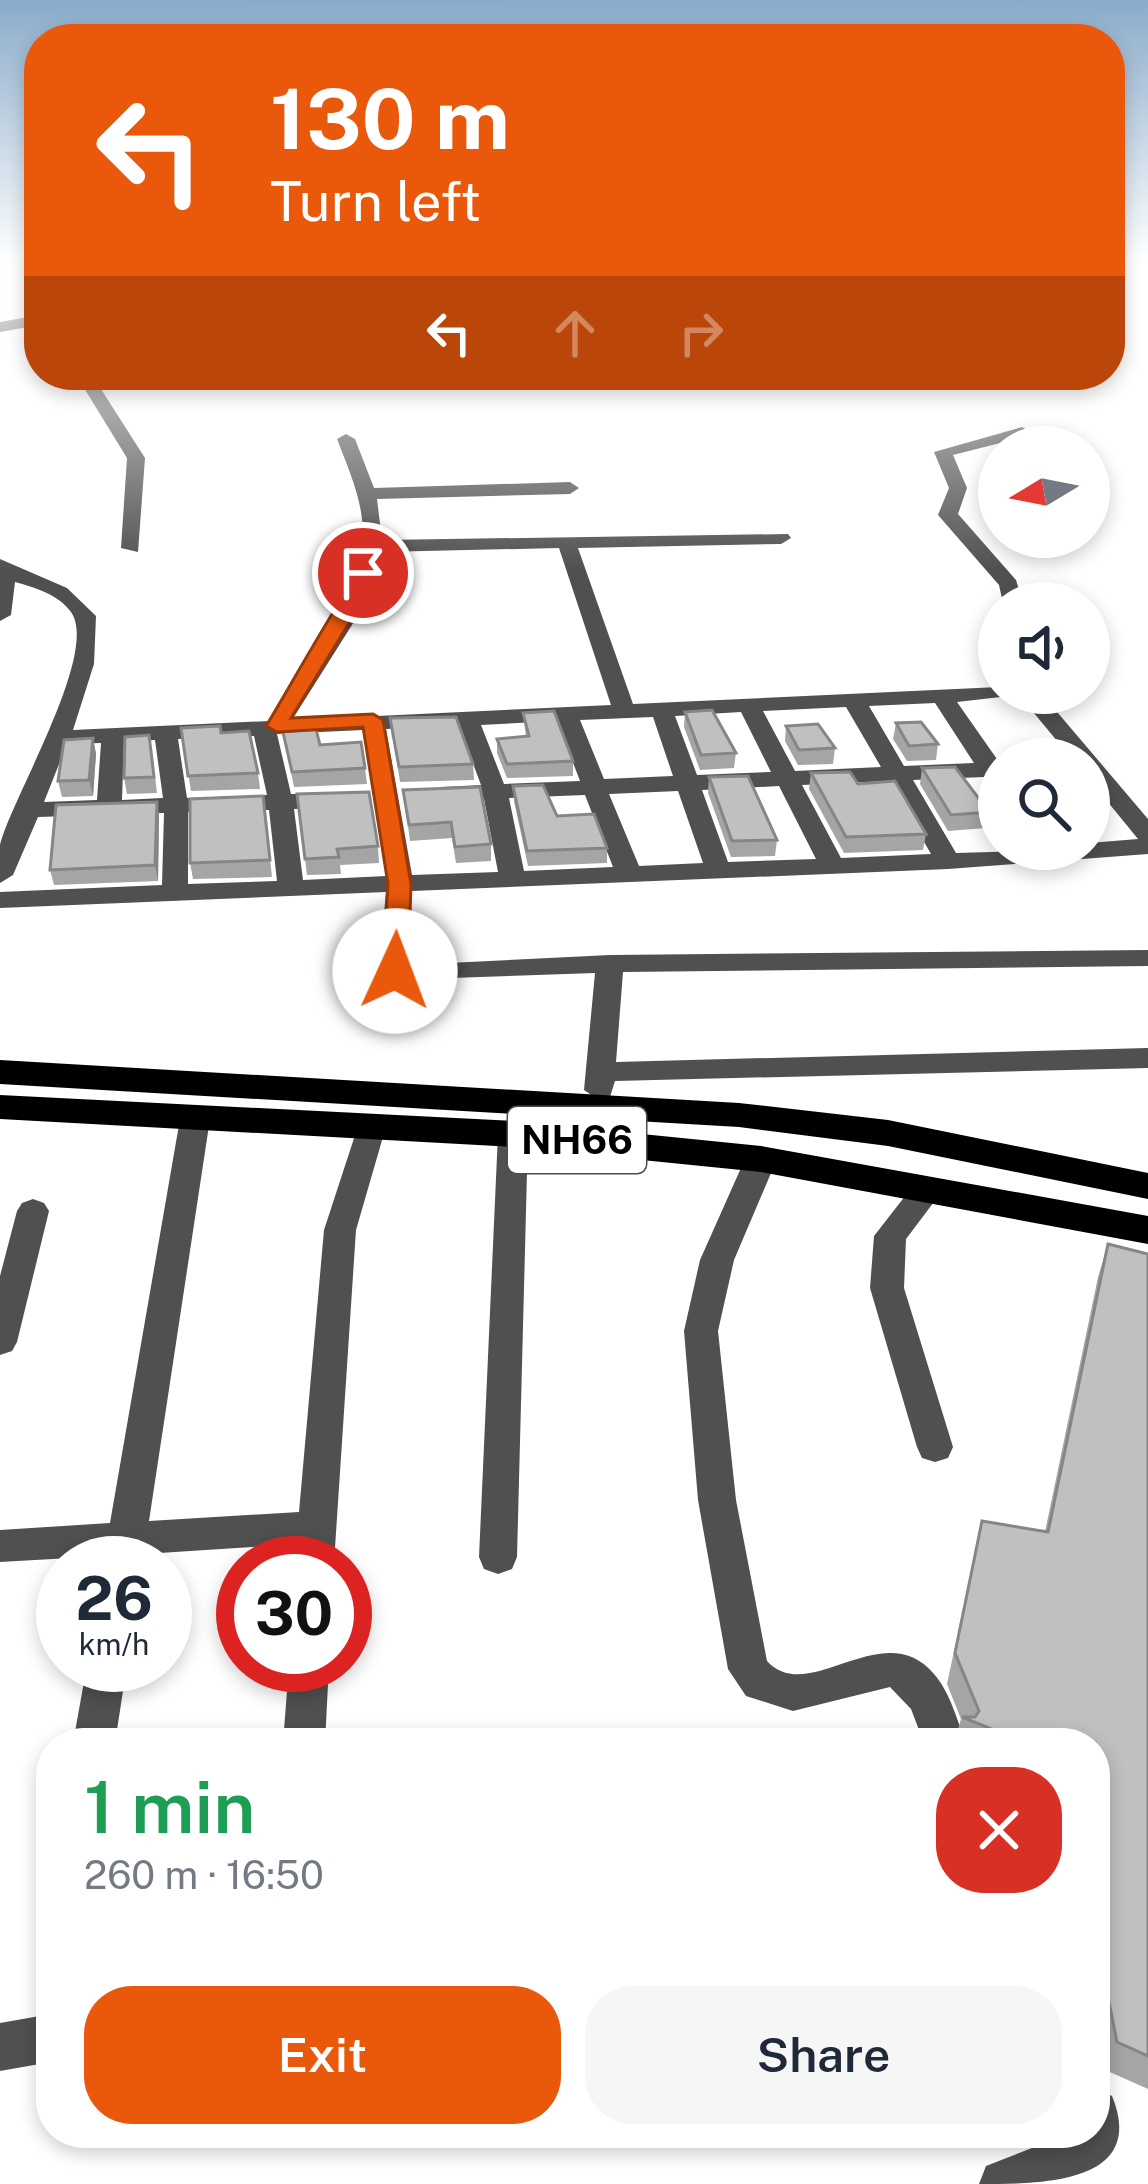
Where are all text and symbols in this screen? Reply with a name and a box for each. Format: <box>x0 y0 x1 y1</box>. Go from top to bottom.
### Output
text: 130 m <box>270 69 510 168</box>
icon: left <box>72 72 228 228</box>
text: Turn left <box>270 170 481 233</box>
icon: left <box>416 300 482 366</box>
icon: ahead <box>542 300 608 366</box>
icon: right <box>668 300 734 366</box>
north arrow <box>978 426 1110 558</box>
map controls <box>978 426 1110 870</box>
pin <box>312 522 414 624</box>
icon: arrive <box>330 540 396 606</box>
button: sound <box>978 582 1110 714</box>
button: search <box>978 738 1110 870</box>
position arrow <box>332 908 458 1034</box>
road number: NH66 <box>508 1107 646 1173</box>
speed limit sign: 30 <box>216 1536 372 1692</box>
text: 26 <box>75 1563 153 1634</box>
text: km/h <box>79 1626 149 1662</box>
text: 1 min <box>84 1765 255 1849</box>
button: close <box>936 1767 1062 1893</box>
text: 260 m · 16:50 <box>84 1852 324 1898</box>
button: Exit <box>84 1986 561 2124</box>
button: Share <box>585 1986 1062 2124</box>

